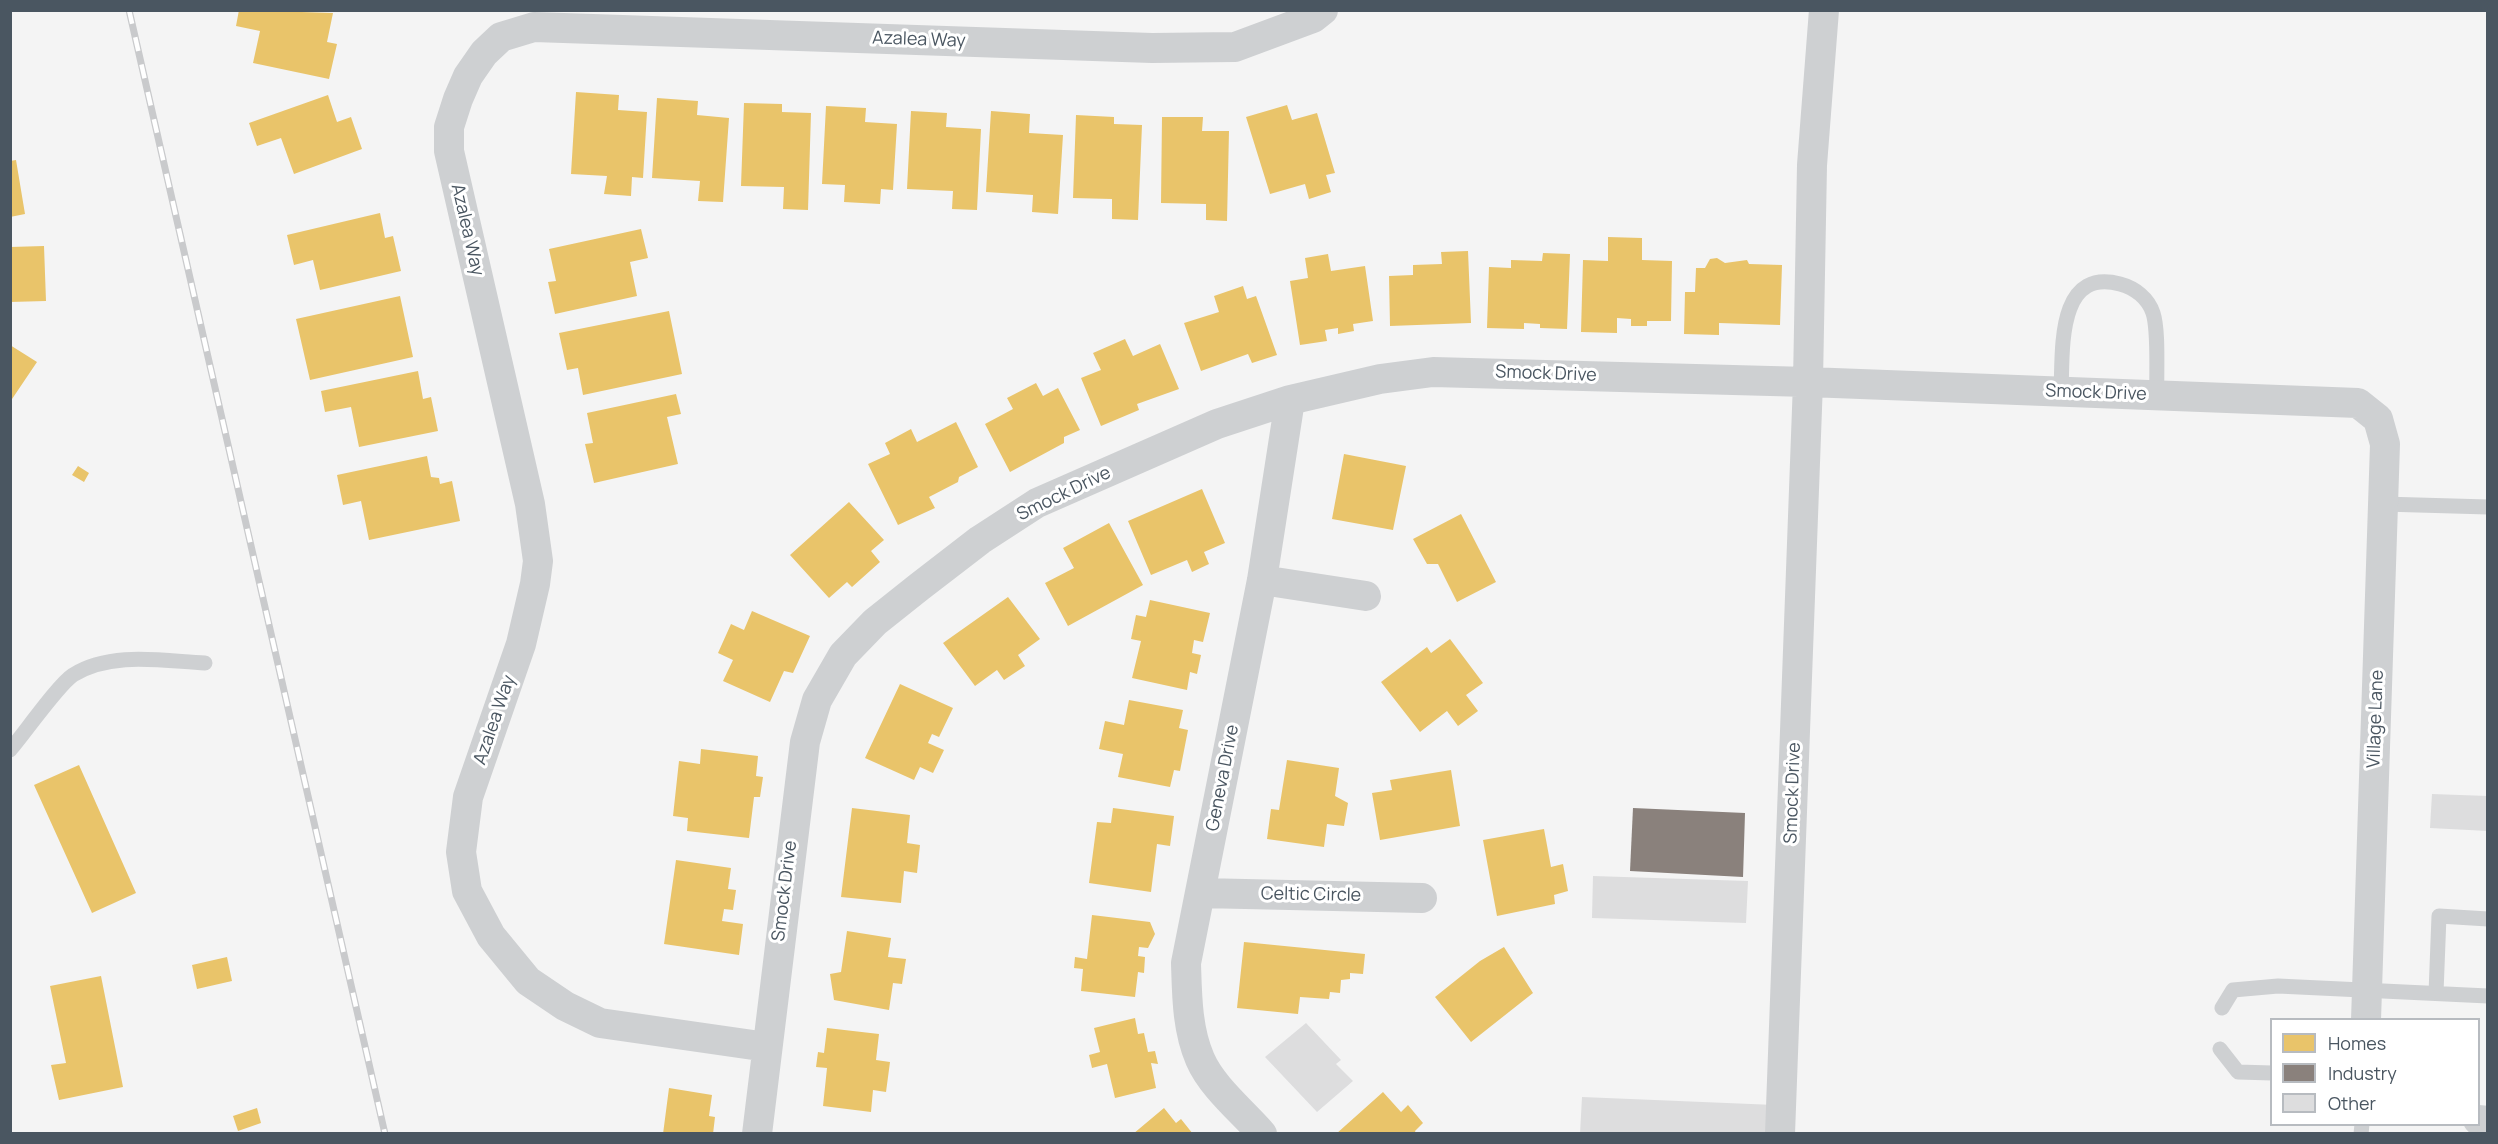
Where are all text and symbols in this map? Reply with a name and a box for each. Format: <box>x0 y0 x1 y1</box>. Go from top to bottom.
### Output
street label: Azalea Way <box>872 28 966 52</box>
street label: Azalea Way <box>446 182 488 278</box>
street label: Smock Drive <box>1495 361 1597 387</box>
street label: Smock Drive <box>2045 380 2147 406</box>
street label: Smock Drive <box>1014 462 1114 526</box>
street label: Village Lane <box>2363 670 2389 768</box>
street label: Azalea Way <box>470 672 520 768</box>
street label: Geneva Drive <box>1202 723 1244 833</box>
street label: Smock Drive <box>1780 742 1806 844</box>
street label: Smock Drive <box>768 839 802 943</box>
street label: Celtic Circle <box>1261 883 1361 907</box>
legend <box>2270 1018 2480 1126</box>
text: Homes <box>2328 1031 2386 1055</box>
text: Industry <box>2328 1061 2397 1085</box>
text: Other <box>2328 1091 2376 1115</box>

